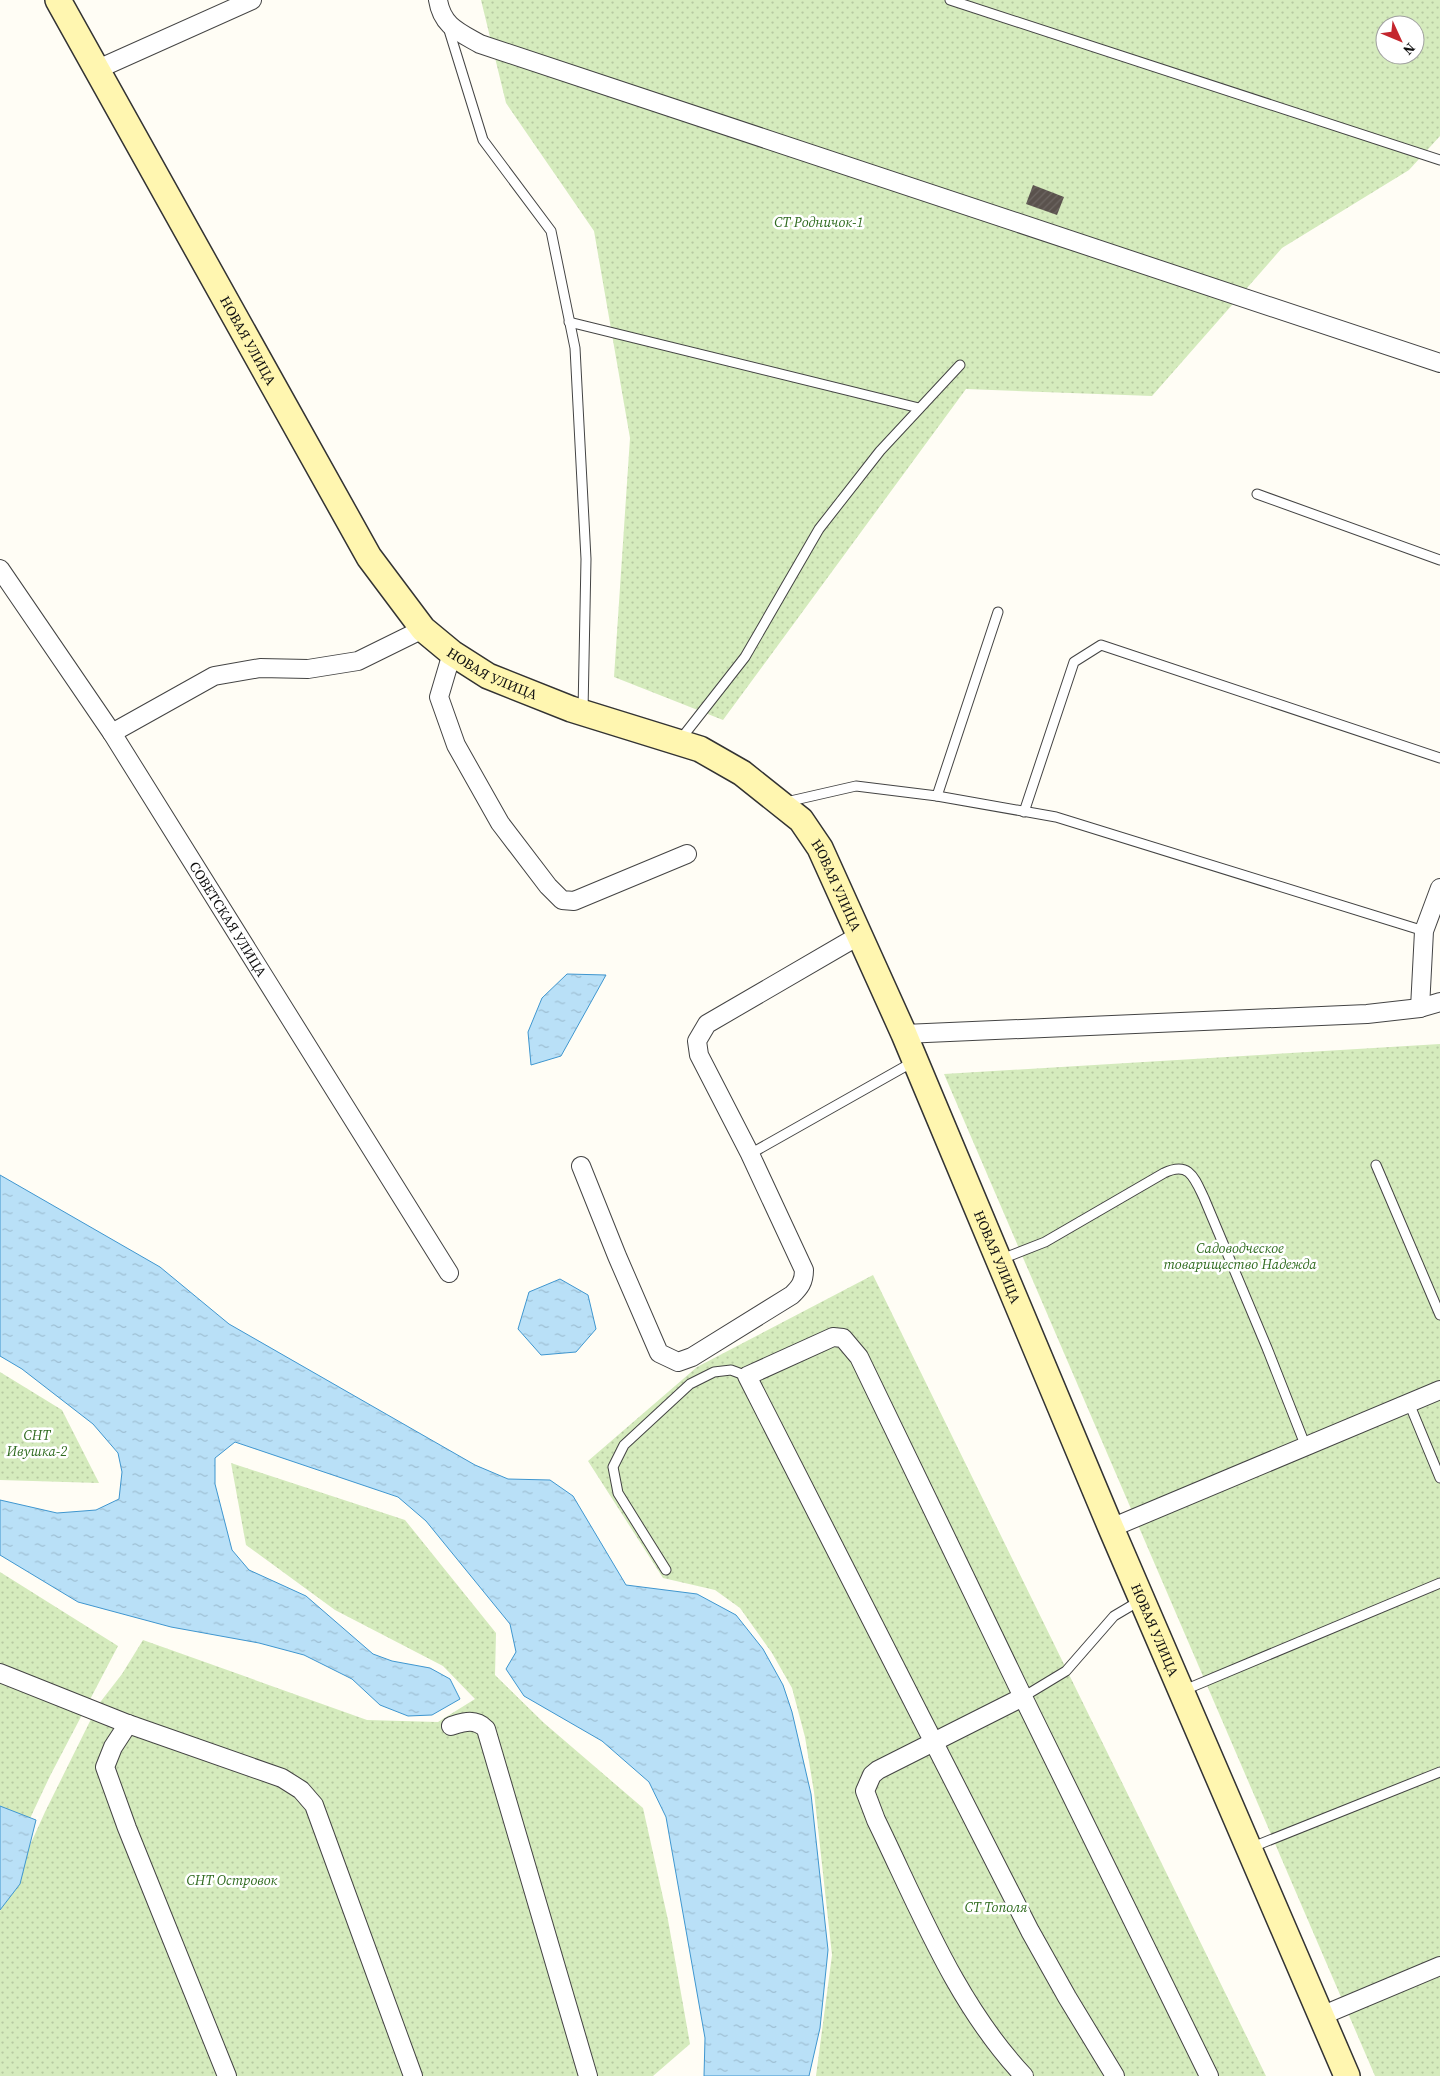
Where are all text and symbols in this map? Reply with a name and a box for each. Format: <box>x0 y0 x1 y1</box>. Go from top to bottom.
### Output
north arrow <box>1375 15 1425 65</box>
text: N <box>1399 38 1420 60</box>
park label: СТ Родничок-1 <box>774 212 864 232</box>
street label: НОВАЯ УЛИЦА <box>215 292 281 389</box>
street label: НОВАЯ УЛИЦА <box>443 642 541 705</box>
street label: НОВАЯ УЛИЦА <box>807 835 867 935</box>
street label: СОВЕТСКАЯ УЛИЦА <box>185 858 272 981</box>
street label: НОВАЯ УЛИЦА <box>969 1207 1026 1307</box>
park label: Садоводческое товарищество Надежда <box>1163 1238 1317 1274</box>
park label: СНТ Ивушка-2 <box>6 1425 67 1461</box>
street label: НОВАЯ УЛИЦА <box>1126 1580 1184 1680</box>
park label: СНТ Островок <box>186 1870 278 1890</box>
park label: СТ Тополя <box>965 1897 1027 1917</box>

